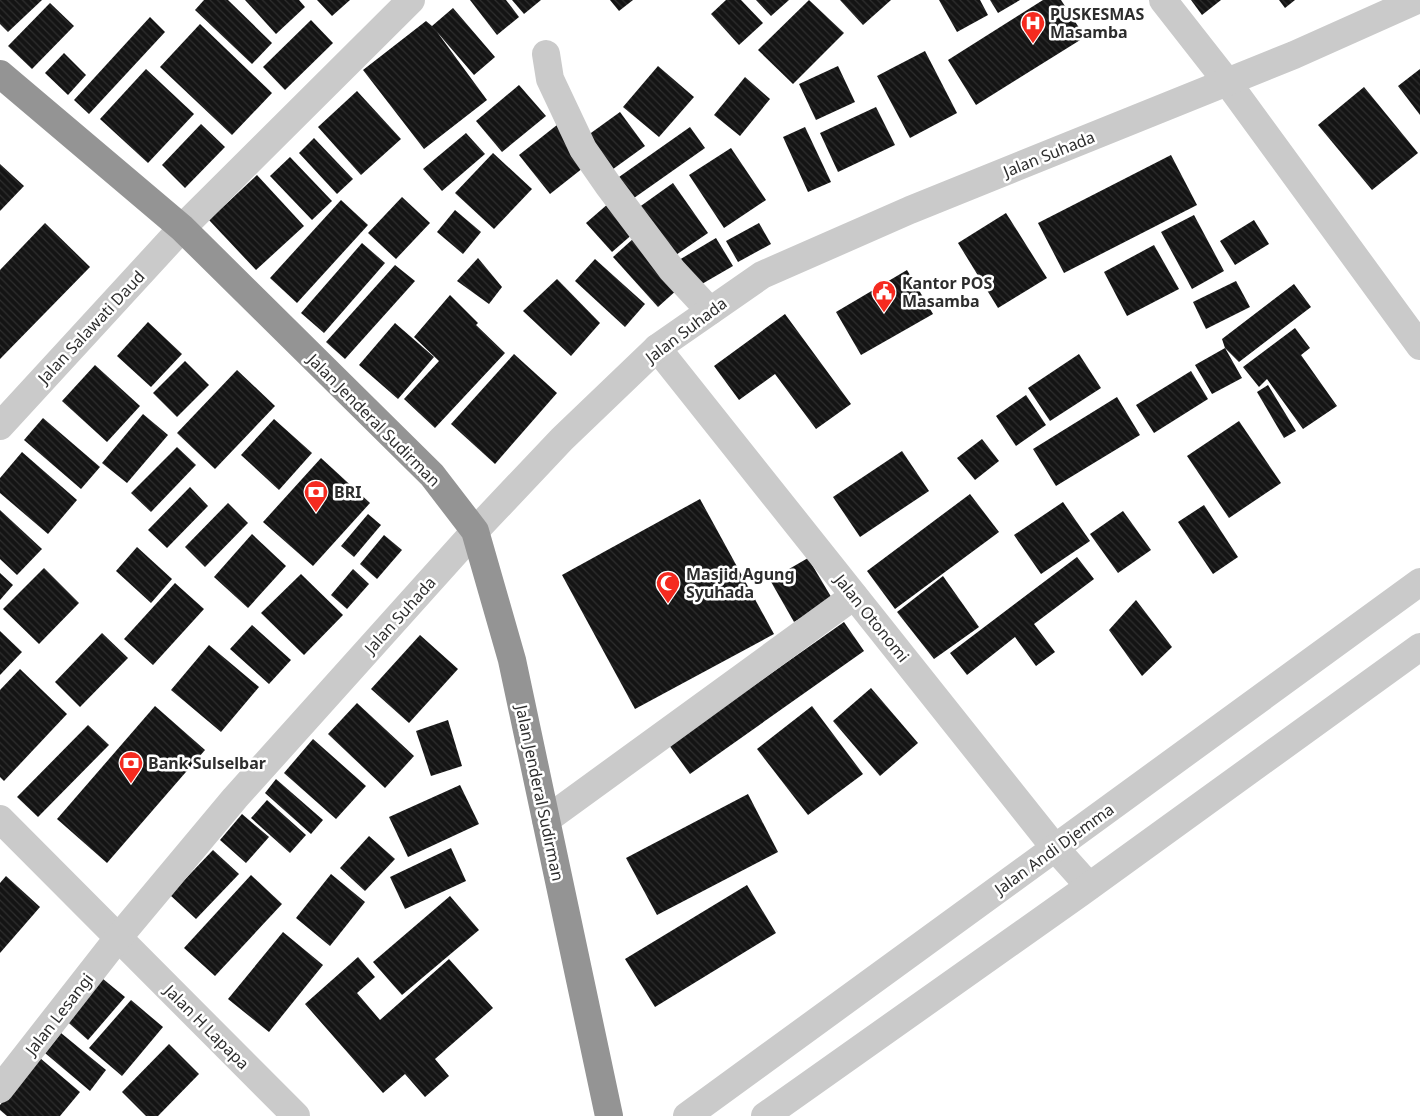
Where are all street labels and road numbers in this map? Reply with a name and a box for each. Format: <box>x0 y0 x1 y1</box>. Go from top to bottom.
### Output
street label: Jalan Suhada <box>998 126 1098 183</box>
street label: Jalan Salawati Daud <box>31 266 149 390</box>
street label: Jalan Suhada <box>639 292 731 369</box>
street label: Jalan Jenderal Sudirman <box>301 347 445 491</box>
street label: Jalan Otonomi <box>828 568 914 667</box>
street label: Jalan Suhada <box>358 572 441 660</box>
street label: Jalan Jenderal Sudirman <box>510 701 569 883</box>
street label: Jalan Andi Djemma <box>988 798 1118 901</box>
street label: Jalan Lesangi <box>19 968 98 1061</box>
street label: Jalan H Lapapa <box>158 978 254 1074</box>

